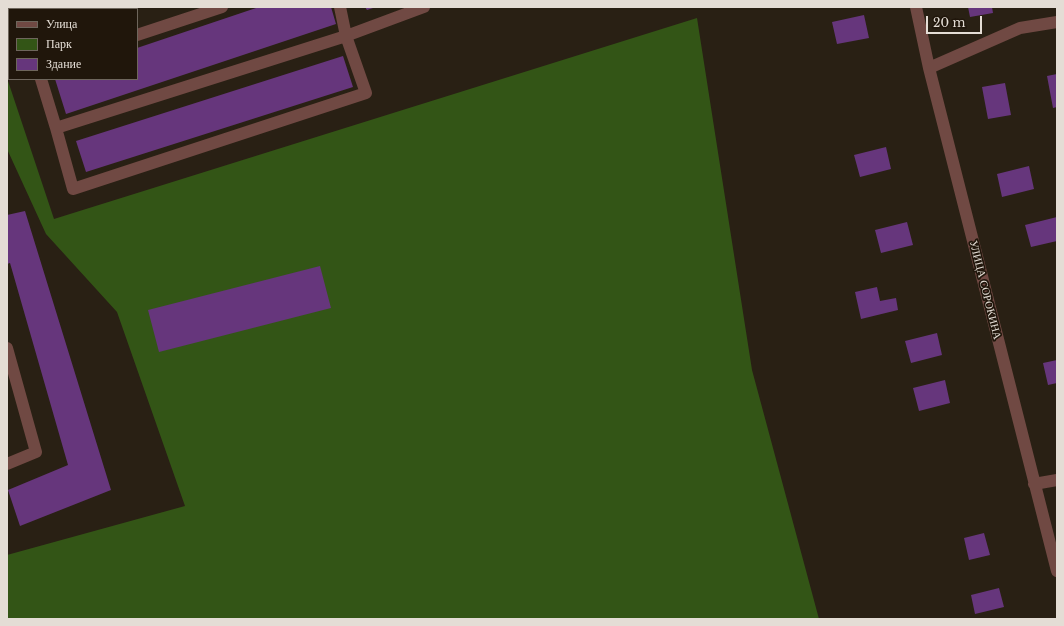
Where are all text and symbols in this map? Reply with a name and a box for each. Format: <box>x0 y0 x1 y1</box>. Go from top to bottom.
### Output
legend <box>8 8 138 80</box>
scale bar <box>928 8 984 34</box>
text: 20 m <box>933 15 965 30</box>
text: Улица <box>46 16 77 31</box>
text: Парк <box>46 36 72 51</box>
text: Здание <box>46 56 81 71</box>
street label: УЛИЦА СОРОКИНА <box>966 239 1004 341</box>

